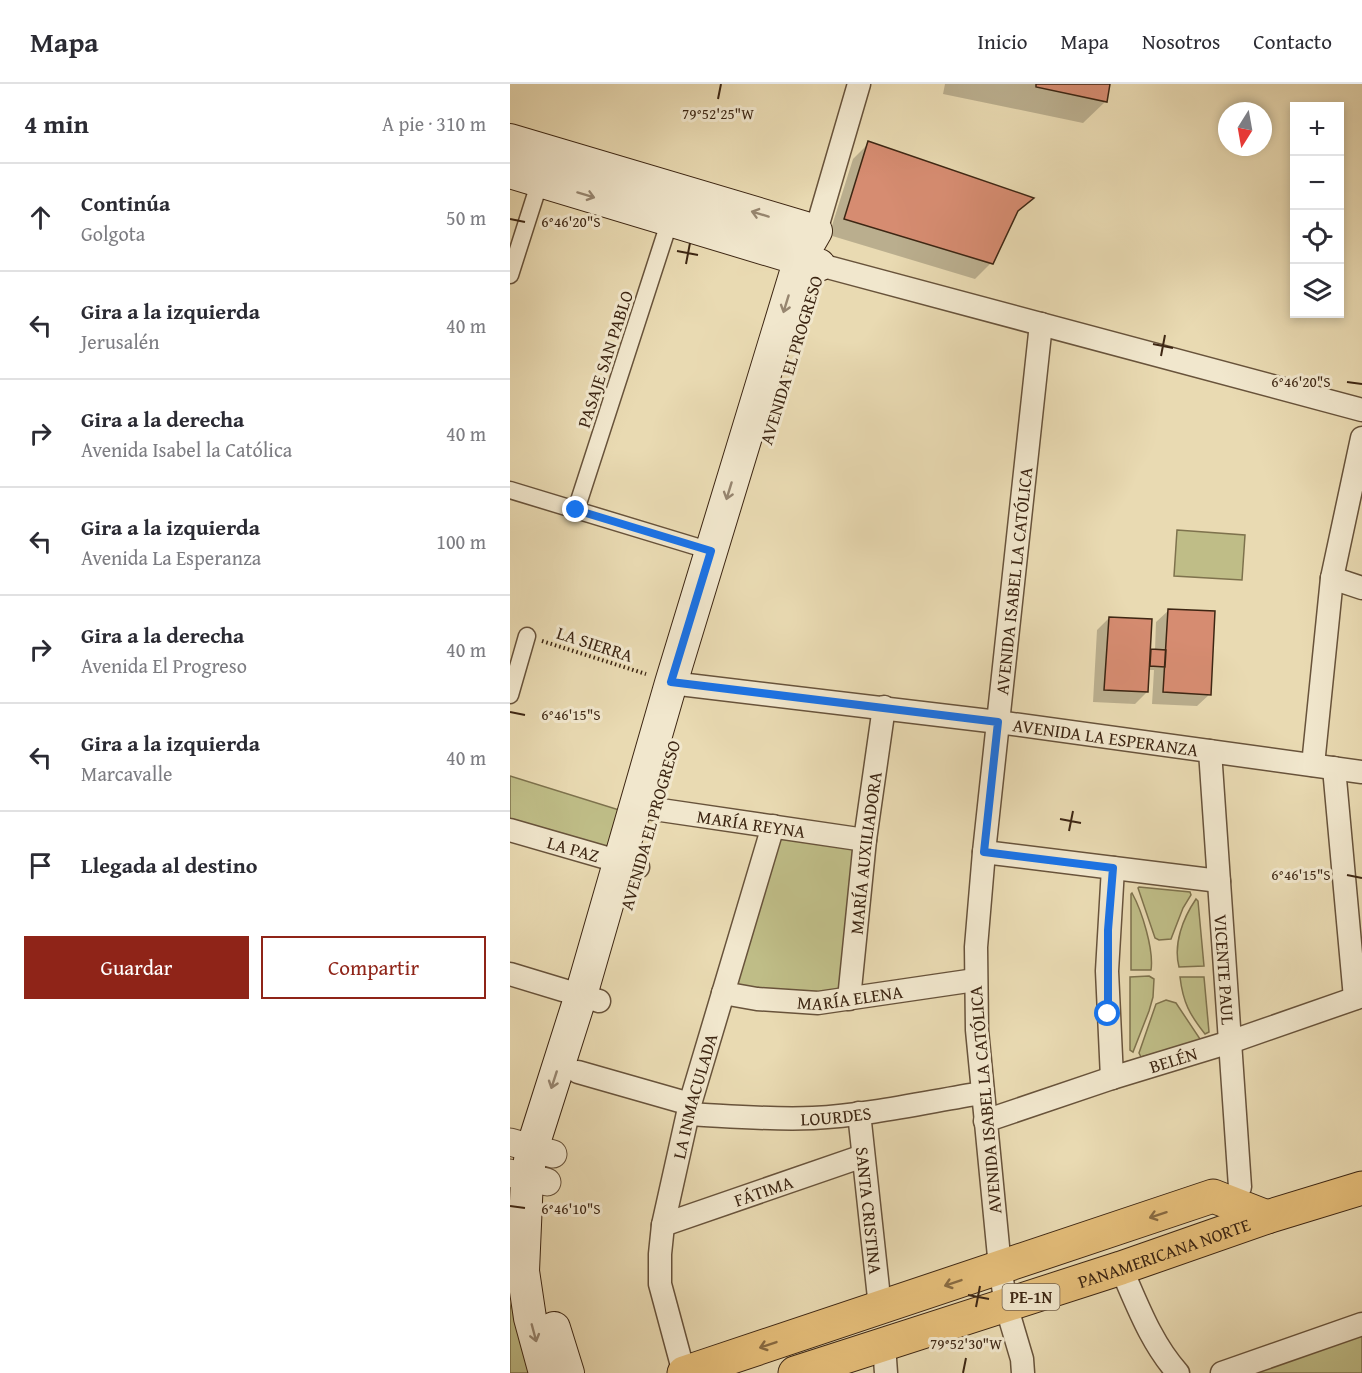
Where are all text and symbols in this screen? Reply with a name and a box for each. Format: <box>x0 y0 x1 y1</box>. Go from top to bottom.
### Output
text: Mapa <box>30 21 99 62</box>
text: Inicio <box>978 26 1028 57</box>
text: Mapa <box>1061 26 1109 57</box>
text: Nosotros <box>1142 26 1220 57</box>
text: Contacto <box>1253 26 1332 57</box>
north arrow <box>1218 102 1272 156</box>
map controls <box>1290 102 1344 318</box>
button: + <box>1290 102 1344 156</box>
text: 79°52'25"W <box>682 103 754 124</box>
text: 4 min <box>24 104 89 143</box>
text: A pie · 310 m <box>382 109 486 138</box>
button: − <box>1290 156 1344 210</box>
text: Continúa <box>81 187 170 219</box>
one-way arrow <box>576 190 595 201</box>
icon: ahead <box>24 201 57 234</box>
text: 50 m <box>446 203 486 232</box>
one-way arrow <box>751 208 770 219</box>
button: locate <box>1290 210 1344 264</box>
text: 6°46'20"S <box>541 211 601 232</box>
text: Golgota <box>81 219 145 248</box>
button: layers <box>1290 264 1344 318</box>
street label: AVENIDA EL PROGRESO <box>752 272 830 448</box>
street label: PASAJE SAN PABLO <box>570 287 640 431</box>
one-way arrow <box>780 294 791 313</box>
text: Gira a la izquierda <box>81 295 260 327</box>
icon: left <box>24 309 57 342</box>
text: 40 m <box>446 311 486 340</box>
text: Jerusalén <box>81 327 159 356</box>
text: 6°46'20"S <box>1271 371 1331 392</box>
text: Gira a la derecha <box>81 403 244 435</box>
icon: right <box>24 417 57 450</box>
text: 40 m <box>446 419 486 448</box>
text: Avenida Isabel la Católica <box>81 435 292 464</box>
street label: AVENIDA ISABEL LA CATÓLICA <box>988 466 1039 696</box>
one-way arrow <box>723 481 734 500</box>
route end <box>562 496 588 522</box>
text: Gira a la izquierda <box>81 511 260 543</box>
icon: left <box>24 525 57 558</box>
text: 100 m <box>436 527 486 556</box>
text: Avenida La Esperanza <box>81 543 261 572</box>
text: Gira a la derecha <box>81 619 244 651</box>
street label: LA SIERRA <box>553 619 637 669</box>
icon: right <box>24 633 57 666</box>
text: 40 m <box>446 635 486 664</box>
text: Avenida El Progreso <box>81 651 247 680</box>
text: 6°46'15"S <box>541 704 601 725</box>
street label: AVENIDA LA ESPERANZA <box>1011 711 1200 763</box>
text: Gira a la izquierda <box>81 727 260 759</box>
street label: AVENIDA EL PROGRESO <box>613 737 687 913</box>
icon: left <box>24 741 57 774</box>
text: 40 m <box>446 743 486 772</box>
text: Marcavalle <box>81 759 172 788</box>
street label: MARÍA AUXILIADORA <box>842 770 888 936</box>
street label: MARÍA REYNA <box>695 802 807 845</box>
street label: LA PAZ <box>544 828 602 869</box>
icon: arrive <box>24 849 57 882</box>
text: Llegada al destino <box>81 849 257 881</box>
text: 6°46'15"S <box>1271 864 1331 885</box>
street label: VICENTE PAUL <box>1208 913 1242 1026</box>
button: Guardar <box>24 936 249 999</box>
button: Compartir <box>261 936 486 999</box>
street label: MARÍA ELENA <box>796 977 905 1017</box>
street label: AVENIDA ISABEL LA CATÓLICA <box>962 985 1008 1215</box>
route start <box>1094 1000 1120 1026</box>
street label: LA INMACULADA <box>665 1030 724 1161</box>
street label: BELÉN <box>1146 1039 1201 1079</box>
one-way arrow <box>548 1070 559 1089</box>
street label: LOURDES <box>800 1099 873 1132</box>
street label: SANTA CRISTINA <box>849 1145 890 1276</box>
street label: FÁTIMA <box>730 1168 797 1213</box>
text: 6°46'10"S <box>541 1198 601 1219</box>
street label: PANAMERICANA NORTE <box>1074 1210 1254 1295</box>
one-way arrow <box>1149 1210 1168 1221</box>
one-way arrow <box>944 1278 963 1289</box>
road number: PE-1N <box>1002 1284 1060 1310</box>
one-way arrow <box>528 1323 540 1342</box>
text: 79°52'30"W <box>930 1333 1002 1354</box>
one-way arrow <box>759 1340 778 1351</box>

